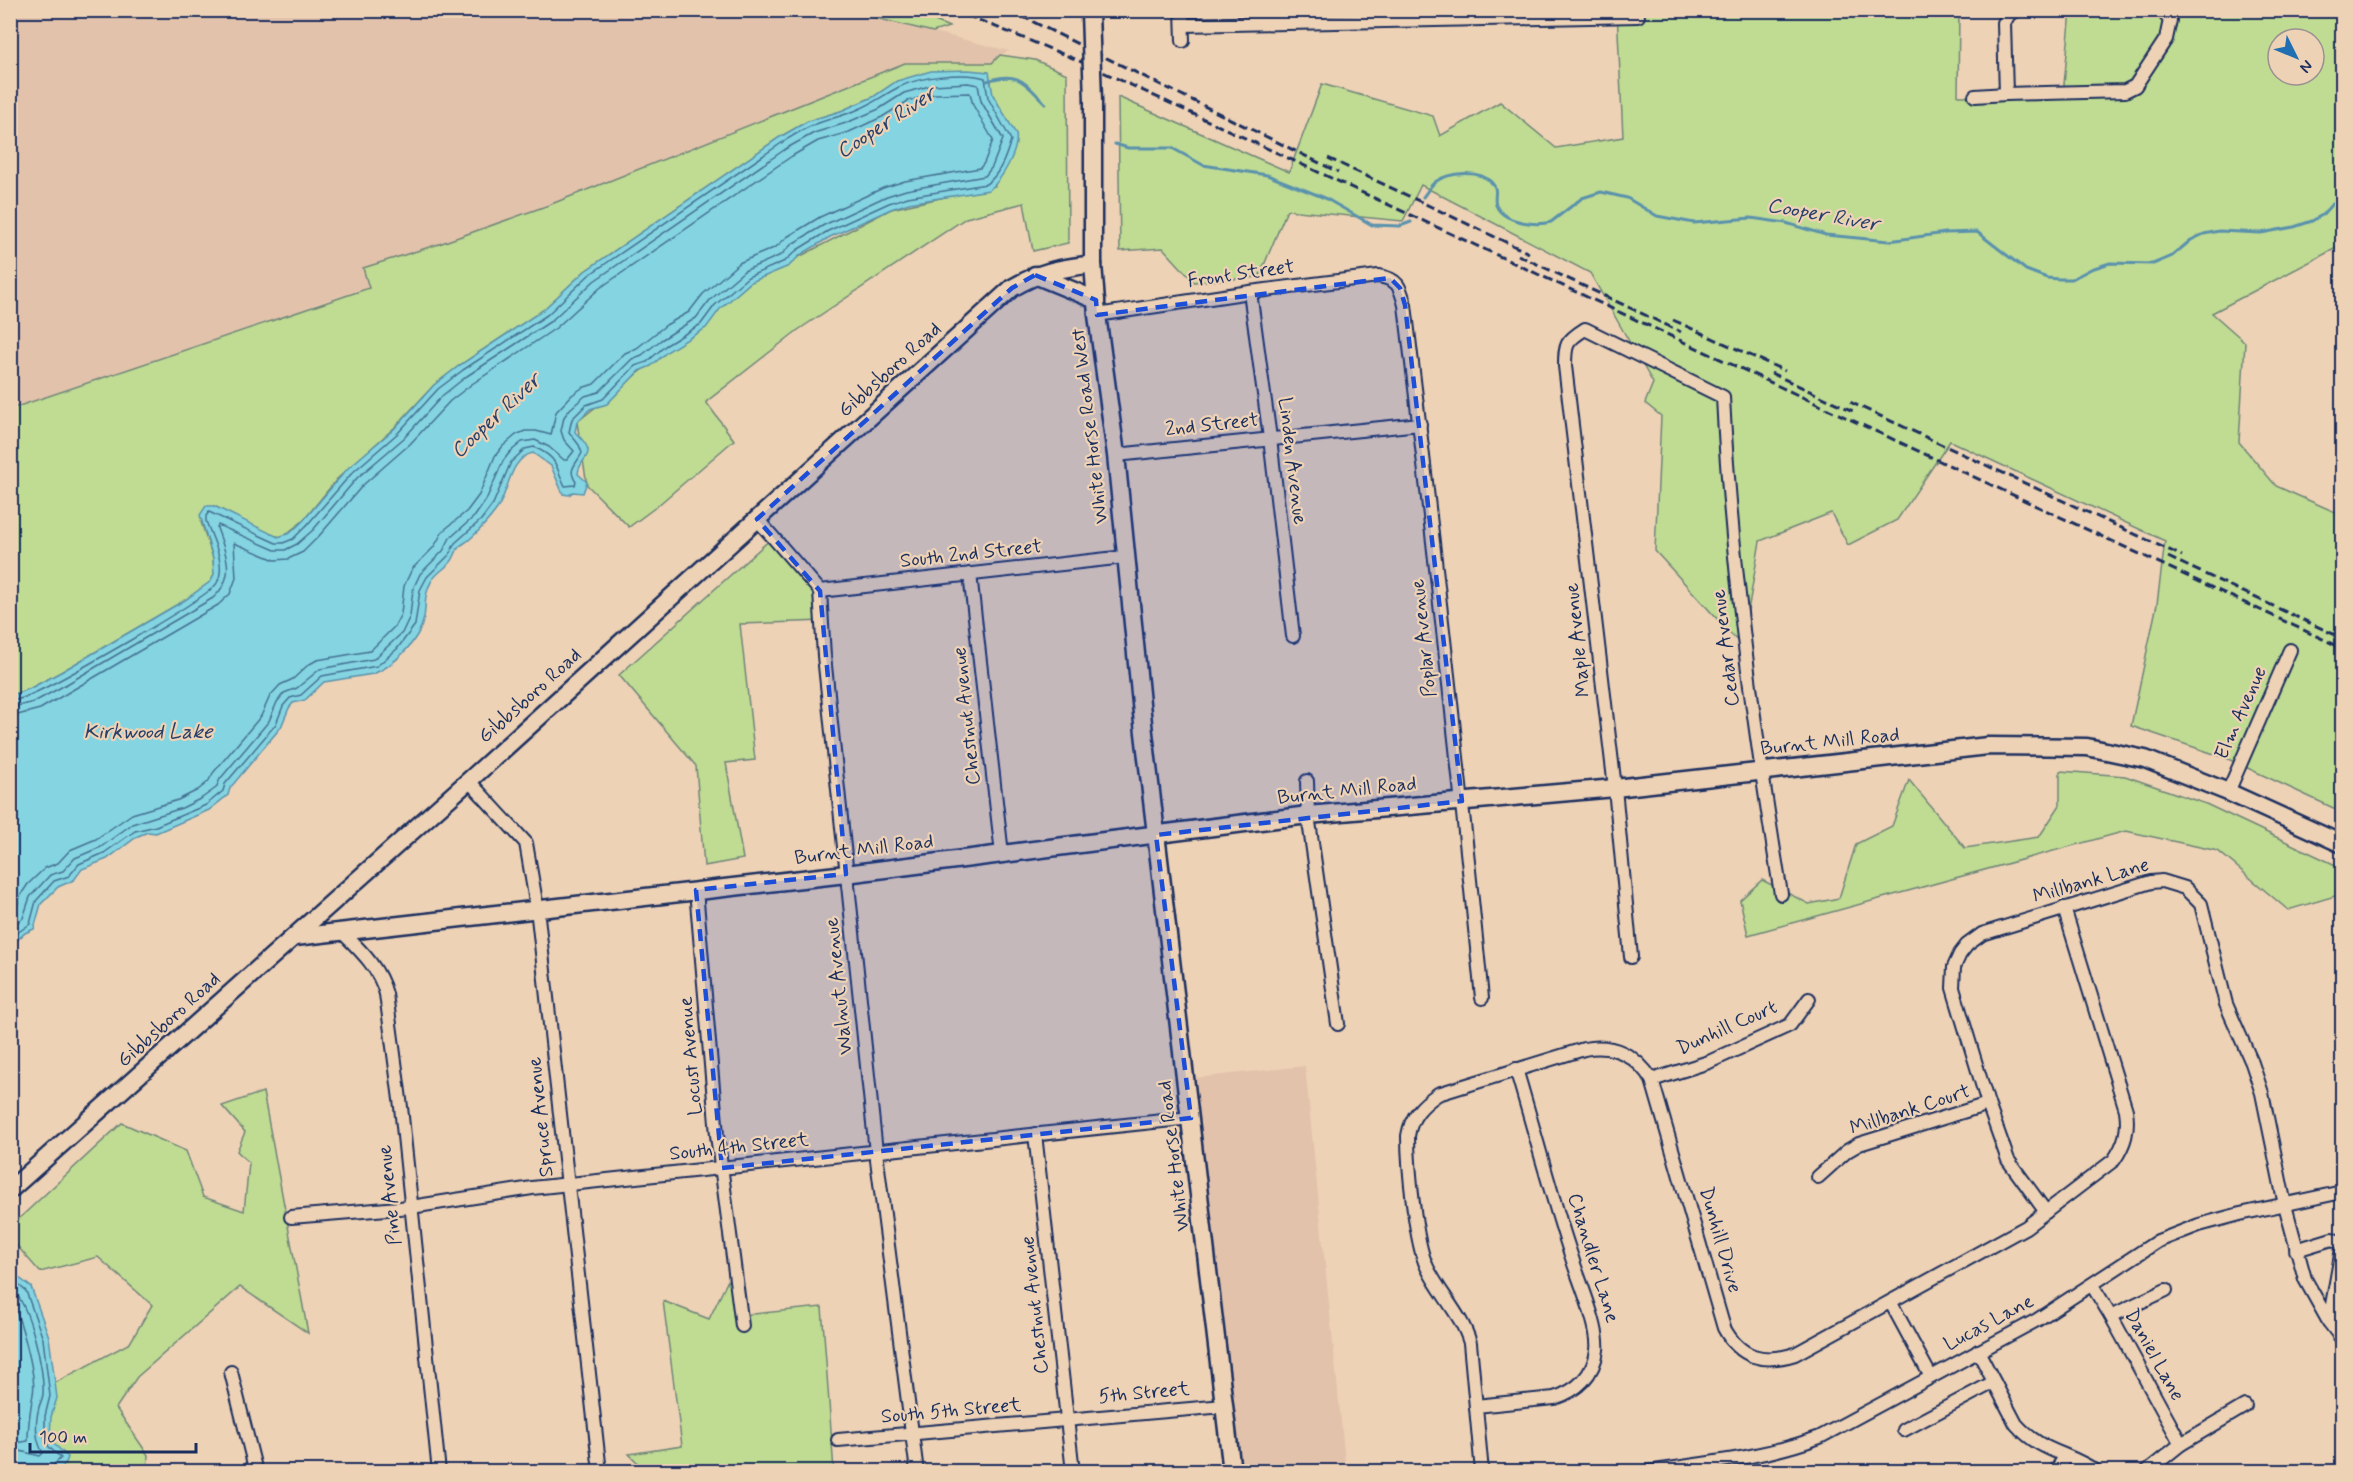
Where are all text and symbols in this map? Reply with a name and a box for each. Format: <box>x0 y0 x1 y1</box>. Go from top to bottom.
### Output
north arrow <box>2266 27 2326 87</box>
text: N <box>2295 55 2317 77</box>
water label: Cooper River <box>831 79 944 166</box>
water label: Cooper River <box>1765 191 1884 239</box>
street label: Front Street <box>1186 253 1296 295</box>
street label: Gibbsboro Road <box>832 316 948 424</box>
street label: White Horse Road West <box>1065 327 1115 525</box>
water label: Cooper River <box>445 365 549 465</box>
street label: Linden Avenue <box>1271 396 1313 526</box>
street label: 2nd Street <box>1164 407 1260 443</box>
street label: South 2nd Street <box>899 533 1043 575</box>
street label: Poplar Avenue <box>1404 578 1444 698</box>
street label: Maple Avenue <box>1559 582 1597 698</box>
street label: Cedar Avenue <box>1705 588 1747 708</box>
street label: Gibbsboro Road <box>472 642 588 750</box>
street label: Chestnut Avenue <box>946 646 988 786</box>
street label: Elm Avenue <box>2208 662 2274 764</box>
water label: Kirkwood Lake <box>84 718 214 746</box>
street label: Burnt Mill Road <box>1759 721 1901 763</box>
street label: Burnt Mill Road <box>1276 770 1418 812</box>
street label: Burnt Mill Road <box>793 828 935 872</box>
street label: Millbank Lane <box>2030 851 2152 911</box>
street label: Walnut Avenue <box>818 916 860 1056</box>
street label: Gibbsboro Road <box>111 966 227 1074</box>
street label: Dunhill Court <box>1672 994 1782 1062</box>
street label: Locust Avenue <box>672 995 710 1116</box>
street label: Spruce Avenue <box>521 1056 561 1178</box>
street label: Millbank Court <box>1846 1078 1974 1142</box>
street label: White Horse Road <box>1151 1079 1197 1233</box>
street label: South 4th Street <box>668 1126 810 1168</box>
street label: Pine Avenue <box>371 1143 409 1247</box>
street label: Dunhill Drive <box>1692 1184 1748 1296</box>
street label: Chandler Lane <box>1560 1190 1626 1326</box>
street label: Chestnut Avenue <box>1014 1235 1056 1375</box>
street label: Lucas Lane <box>1939 1288 2039 1358</box>
street label: Daniel Lane <box>2118 1304 2190 1406</box>
street label: 5th Street <box>1097 1376 1191 1410</box>
street label: South 5th Street <box>880 1391 1022 1431</box>
scale bar <box>30 1416 196 1454</box>
text: 100 m <box>39 1426 87 1450</box>

